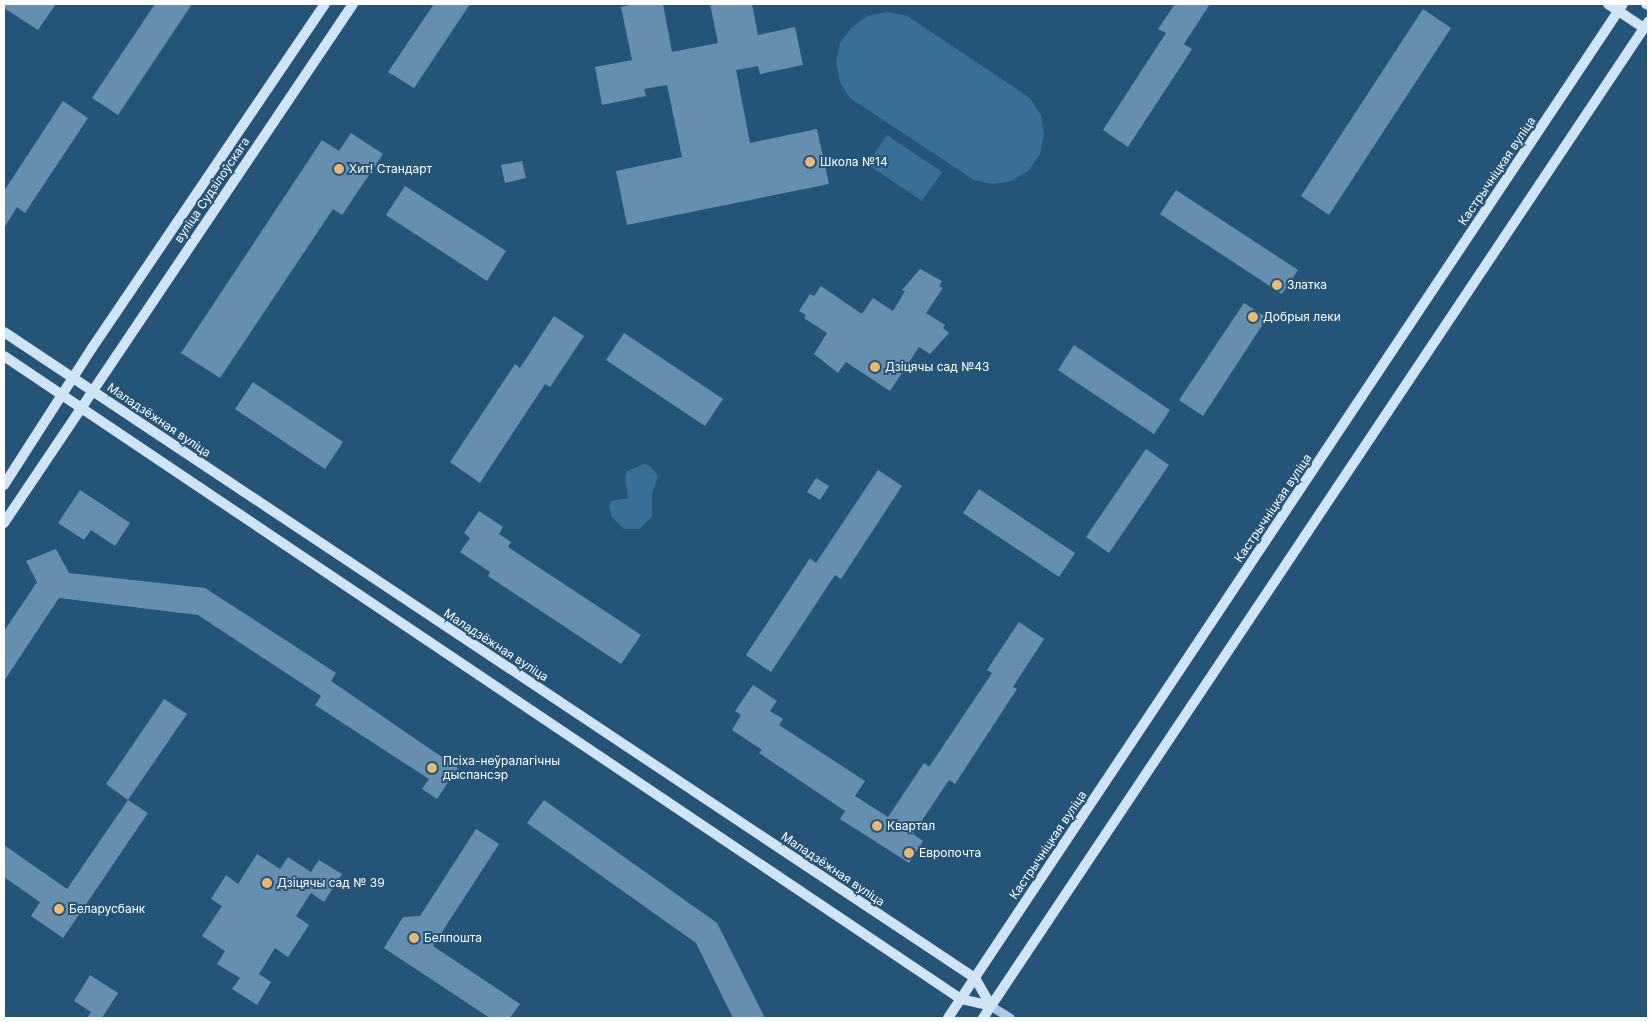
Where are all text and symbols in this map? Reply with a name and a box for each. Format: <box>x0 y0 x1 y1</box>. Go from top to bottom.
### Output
street label: Кастрычніцкая вуліца <box>1455 114 1539 228</box>
street label: вуліца Судзілоўскага <box>171 135 253 245</box>
place label: Школа №14 <box>820 155 888 169</box>
marker: Школа №14 <box>804 156 816 168</box>
place label: Хит! Стандарт <box>349 162 432 176</box>
marker: Хит! Стандарт <box>333 163 345 175</box>
place label: Златка <box>1287 278 1327 292</box>
marker: Златка <box>1271 279 1283 291</box>
place label: Добрыя леки <box>1263 310 1341 324</box>
marker: Добрыя леки <box>1247 311 1259 323</box>
place label: Дзіцячы сад №43 <box>885 360 990 374</box>
marker: Дзіцячы сад №43 <box>869 361 881 373</box>
street label: Маладзёжная вуліца <box>105 380 213 460</box>
street label: Кастрычніцкая вуліца <box>1231 451 1315 565</box>
street label: Маладзёжная вуліца <box>441 606 551 684</box>
place label: Псіха-неўралагічны дыспансэр <box>443 754 560 782</box>
marker: Псіха-неўралагічны дыспансэр <box>425 761 439 775</box>
street label: Кастрычніцкая вуліца <box>1006 788 1090 902</box>
place label: Квартал <box>887 819 935 833</box>
marker: Квартал <box>871 820 883 832</box>
street label: Маладзёжная вуліца <box>779 829 887 909</box>
place label: Европочта <box>919 846 981 860</box>
marker: Европочта <box>903 847 915 859</box>
place label: Дзіцячы сад № 39 <box>277 876 385 890</box>
marker: Дзіцячы сад № 39 <box>261 877 273 889</box>
place label: Беларусбанк <box>69 902 145 916</box>
marker: Беларусбанк <box>53 903 65 915</box>
place label: Белпошта <box>424 931 482 945</box>
marker: Белпошта <box>408 932 420 944</box>

